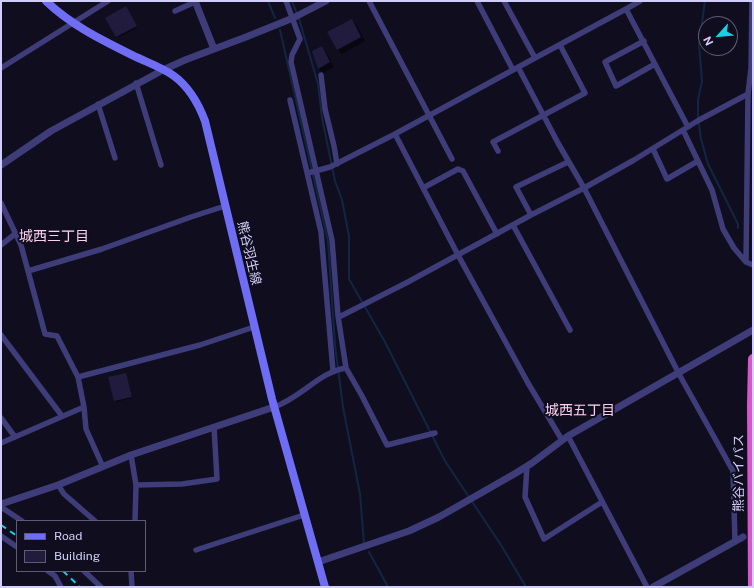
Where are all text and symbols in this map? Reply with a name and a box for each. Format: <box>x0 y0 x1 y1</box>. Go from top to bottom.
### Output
north arrow <box>698 16 738 56</box>
text: N <box>701 34 716 48</box>
street label: 熊谷羽生線 <box>234 220 264 286</box>
district label: 城西三丁目 <box>19 229 89 245</box>
district label: 城西五丁目 <box>545 403 615 419</box>
street label: 熊谷バイパス <box>731 434 747 512</box>
legend <box>16 520 146 572</box>
text: Road <box>54 529 82 543</box>
text: Building <box>54 549 100 563</box>

